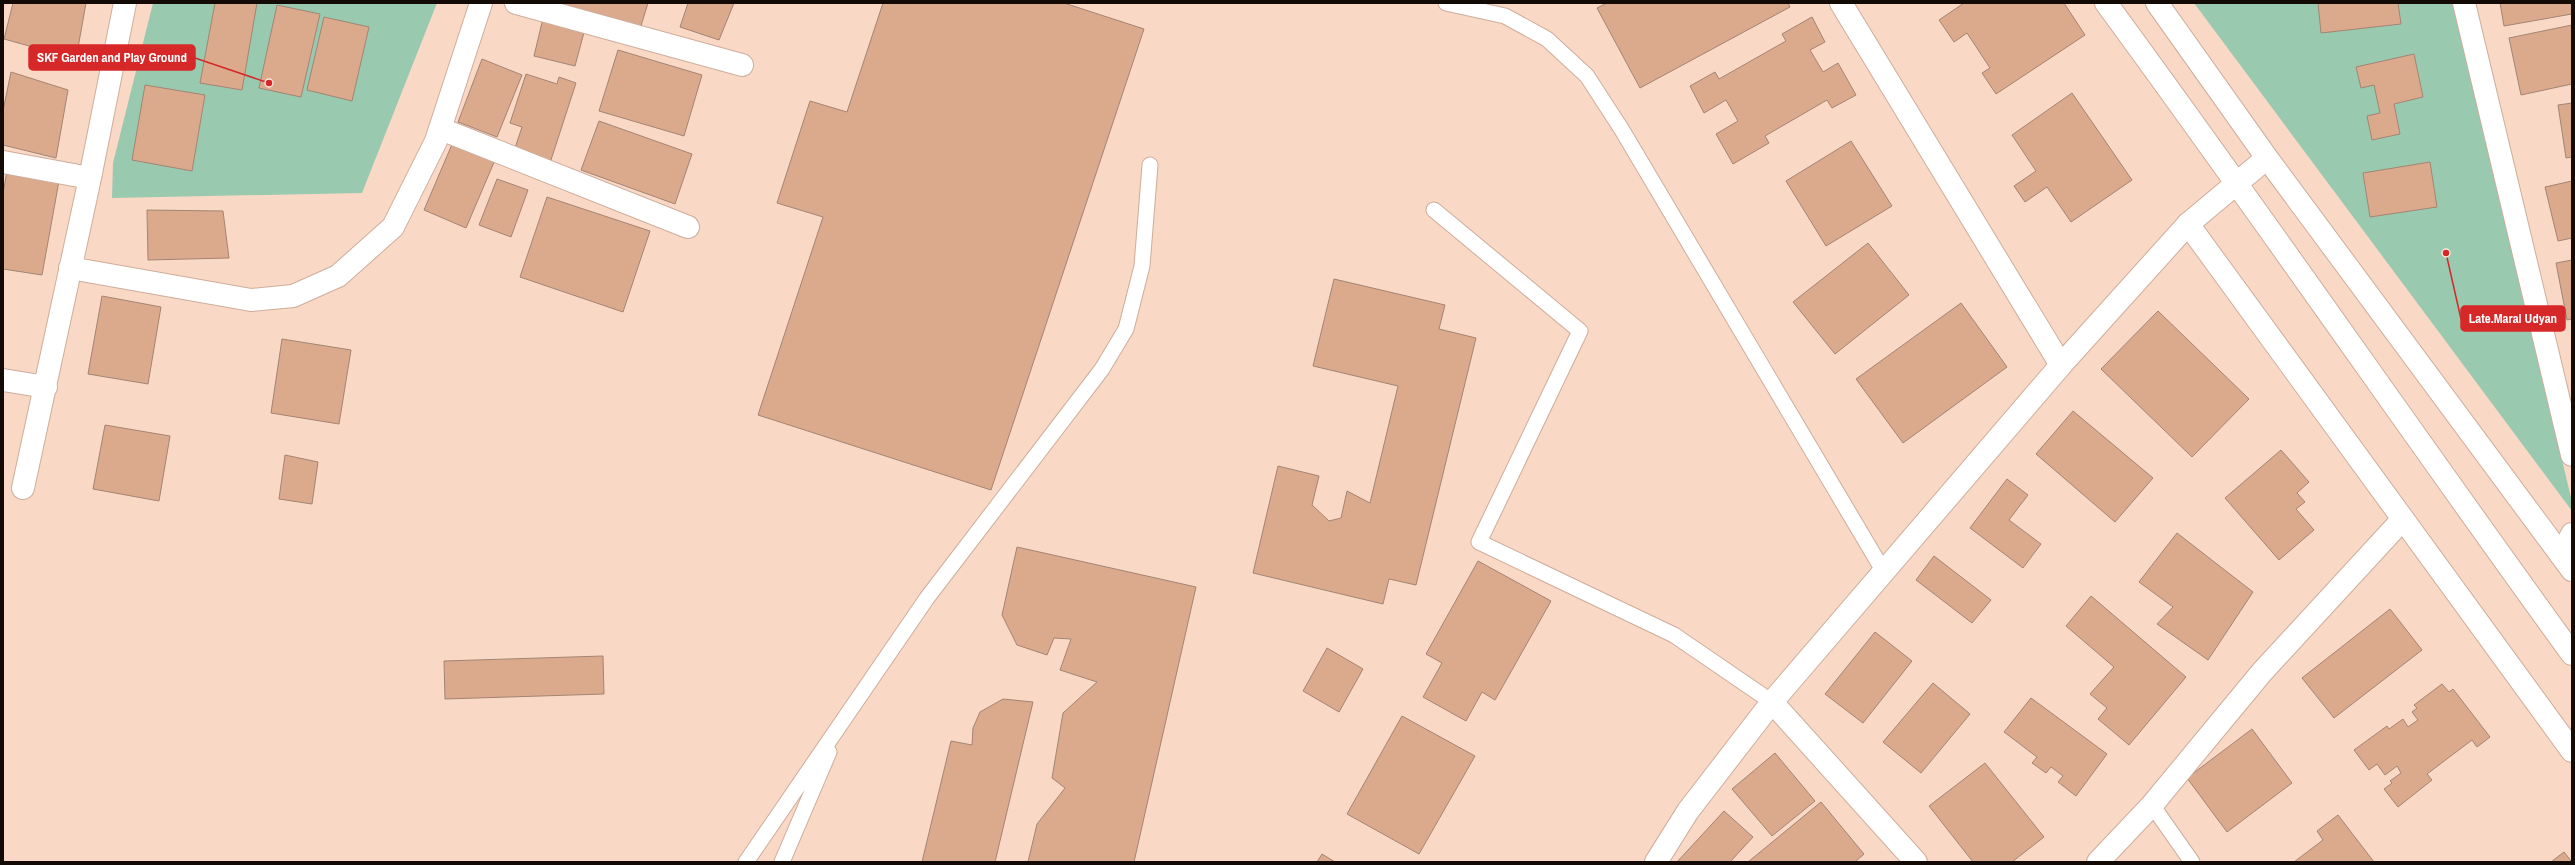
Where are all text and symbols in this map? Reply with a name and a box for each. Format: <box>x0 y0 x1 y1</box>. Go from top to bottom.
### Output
callout: SKF Garden and Play Ground <box>29 45 195 70</box>
text: SKF Garden and Play Ground <box>37 49 187 66</box>
callout: Late.Maral Udyan <box>2461 306 2565 331</box>
text: Late.Maral Udyan <box>2469 310 2557 327</box>

